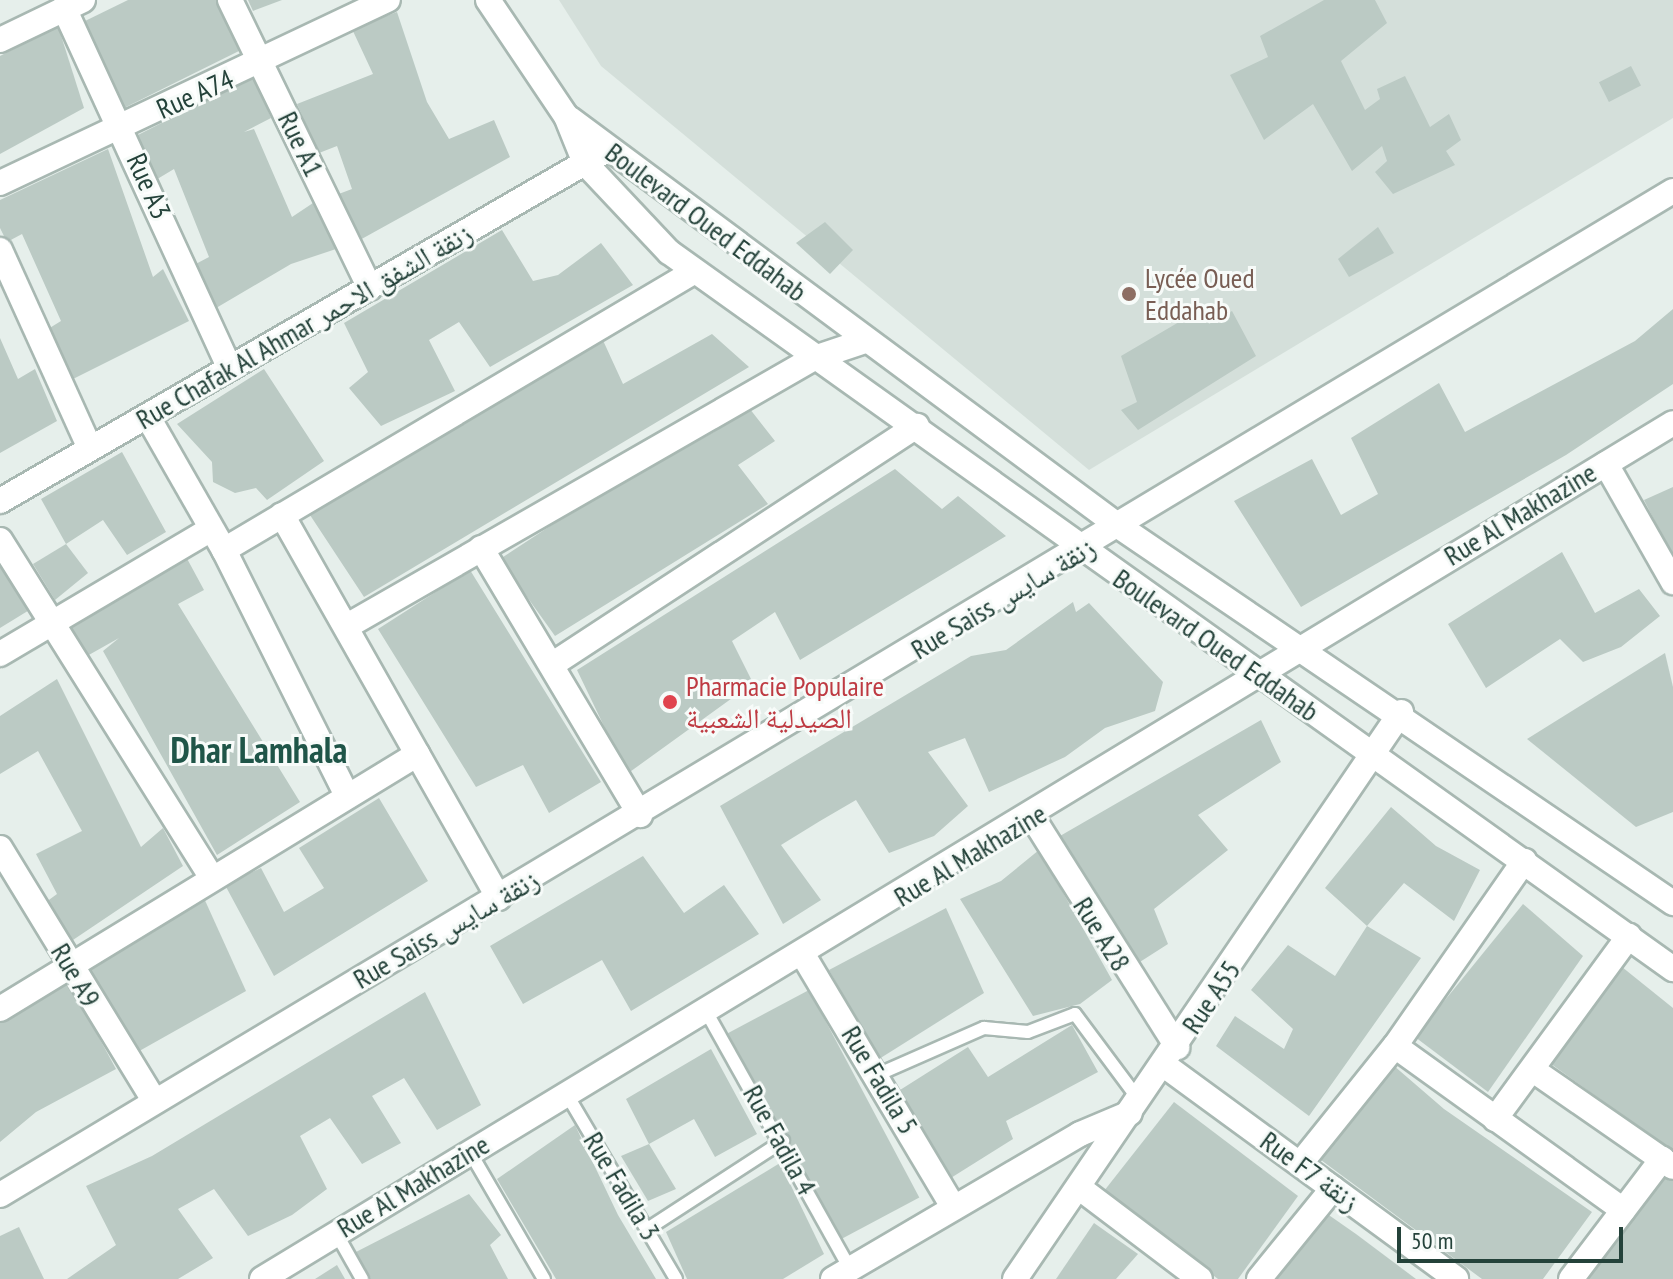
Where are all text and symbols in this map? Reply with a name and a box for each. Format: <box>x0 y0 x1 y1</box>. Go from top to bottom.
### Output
street label: Rue A74 <box>151 62 239 126</box>
street label: Rue A1 <box>271 106 331 182</box>
street label: Boulevard Oued Eddahab <box>599 135 813 309</box>
street label: Rue A3 <box>120 148 178 224</box>
street label: Rue Chafak Al Ahmar زنقة الشفق الاحمر <box>129 215 479 437</box>
place label: Lycée Oued Eddahab <box>1145 261 1255 327</box>
marker: Lycée Oued Eddahab <box>1120 285 1138 303</box>
street label: Rue Al Makhazine <box>1438 455 1602 573</box>
street label: Rue Saiss زنقة سايس <box>905 530 1101 666</box>
street label: Boulevard Oued Eddahab <box>1107 562 1325 728</box>
place label: Pharmacie Populaire الصيدلية الشعبية <box>686 669 884 735</box>
marker: Pharmacie Populaire الصيدلية الشعبية <box>661 693 679 711</box>
district label: Dhar Lamhala <box>171 728 347 772</box>
street label: Rue Al Makhazine <box>888 796 1052 914</box>
street label: Rue Saiss زنقة سايس <box>347 862 545 996</box>
street label: Rue A28 <box>1066 891 1138 977</box>
street label: Rue A9 <box>44 937 108 1013</box>
street label: Rue A55 <box>1174 954 1248 1040</box>
street label: Rue Fadila 5 <box>835 1020 925 1140</box>
street label: Rue Fadila 4 <box>736 1079 824 1201</box>
street label: Rue F7 زنقة <box>1254 1124 1366 1218</box>
street label: Rue Fadila 3 <box>577 1126 667 1246</box>
street label: Rue Al Makhazine <box>331 1127 495 1245</box>
scale bar <box>1401 1211 1627 1261</box>
text: 50 m <box>1411 1225 1453 1256</box>

